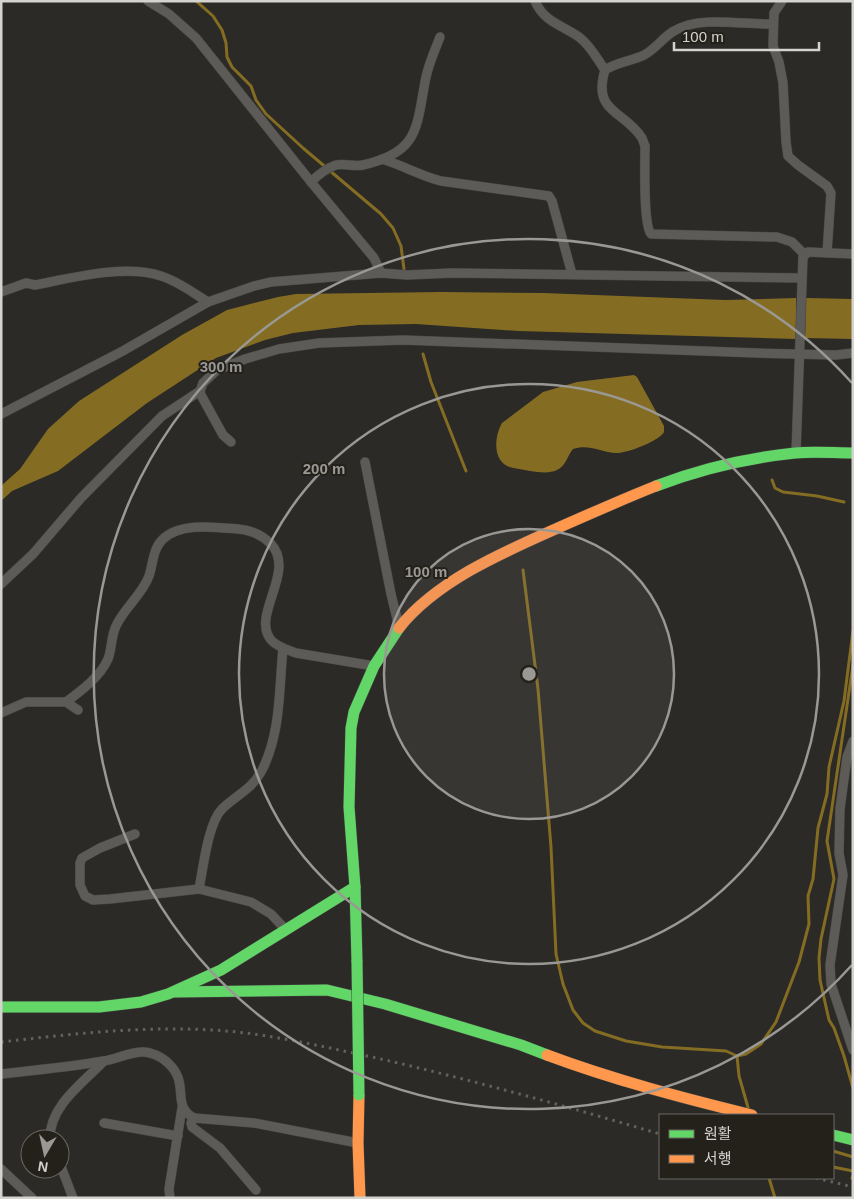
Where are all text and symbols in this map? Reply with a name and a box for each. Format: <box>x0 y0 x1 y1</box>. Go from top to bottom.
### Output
scale bar <box>674 20 819 52</box>
text: 100 m <box>682 28 724 45</box>
text: 300 m <box>200 358 242 375</box>
text: 200 m <box>303 460 345 477</box>
text: 100 m <box>405 563 447 580</box>
centre of rings <box>520 665 538 683</box>
legend <box>659 1114 834 1179</box>
text: 원활 <box>704 1125 732 1142</box>
north arrow <box>20 1129 70 1179</box>
text: 서행 <box>704 1150 732 1167</box>
text: N <box>37 1158 49 1176</box>

